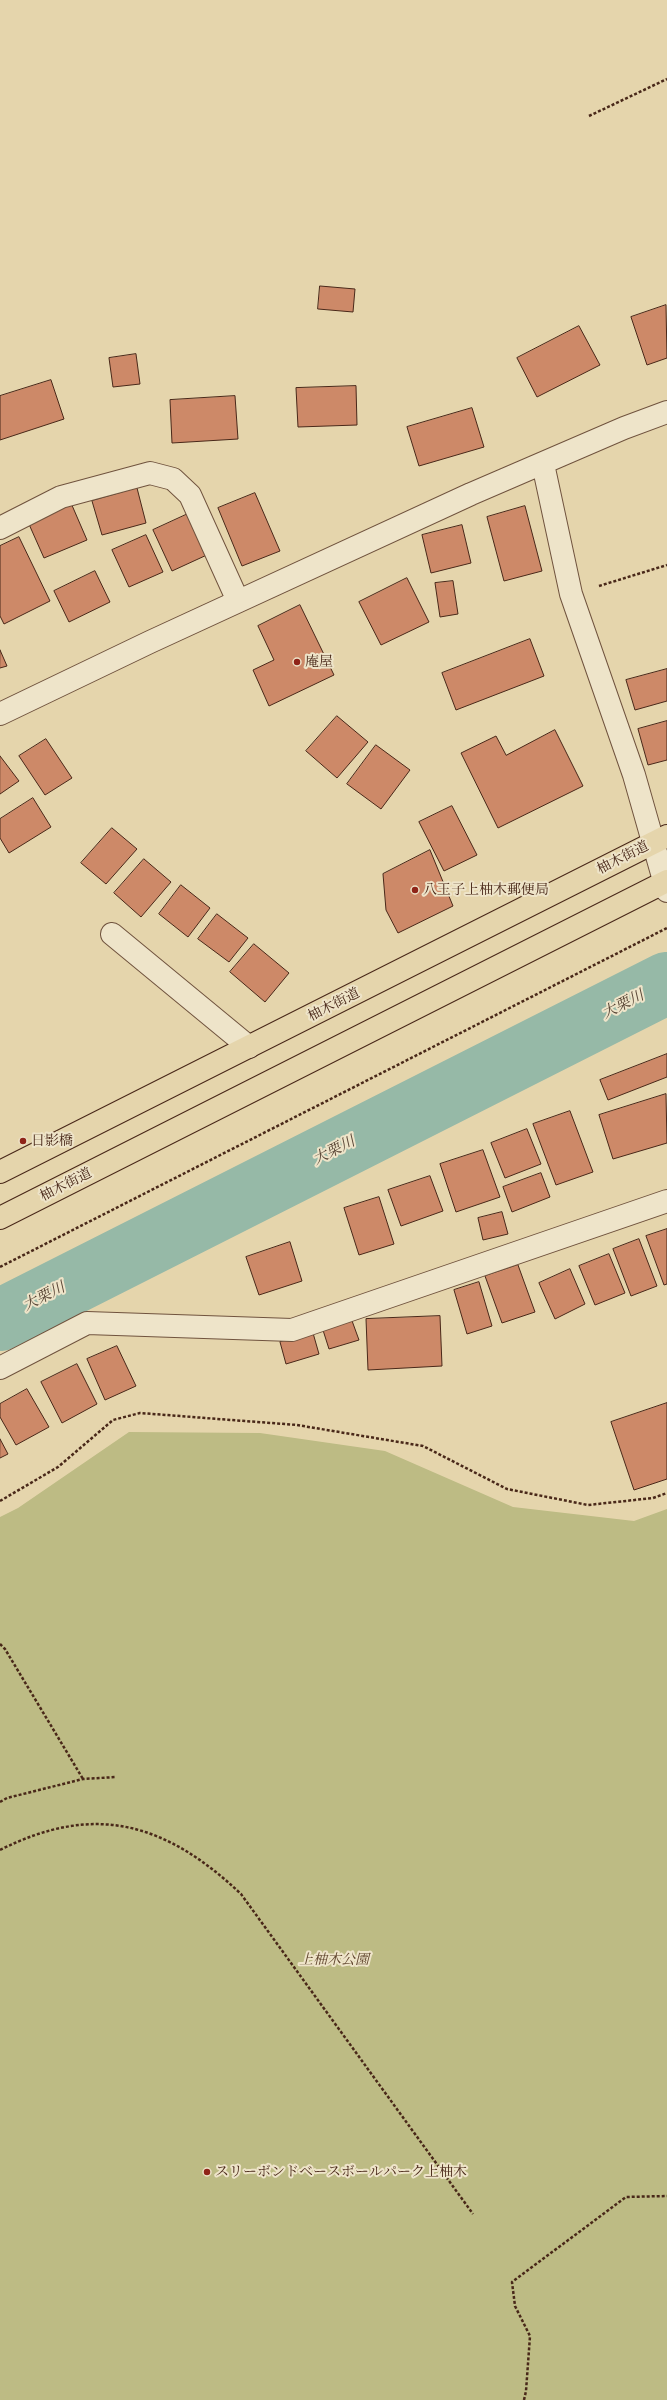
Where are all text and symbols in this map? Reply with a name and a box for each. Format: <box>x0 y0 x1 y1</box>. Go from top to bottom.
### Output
place label: 庵屋 <box>305 654 333 670</box>
marker: 庵屋 <box>292 657 302 667</box>
street label: 柚木街道 <box>594 838 652 878</box>
place label: 八王子上柚木郵便局 <box>423 882 549 898</box>
marker: 八王子上柚木郵便局 <box>410 885 420 895</box>
street label: 柚木街道 <box>305 985 363 1025</box>
water label: 大栗川 <box>599 987 647 1023</box>
place label: 日影橋 <box>31 1133 73 1149</box>
water label: 大栗川 <box>310 1133 358 1169</box>
marker: 日影橋 <box>18 1136 28 1146</box>
street label: 柚木街道 <box>37 1165 95 1205</box>
water label: 大栗川 <box>20 1279 68 1315</box>
park label: 上柚木公園 <box>299 1952 369 1968</box>
place label: スリーボンドベースボールパーク上柚木 <box>215 2164 467 2180</box>
marker: スリーボンドベースボールパーク上柚木 <box>202 2167 212 2177</box>

